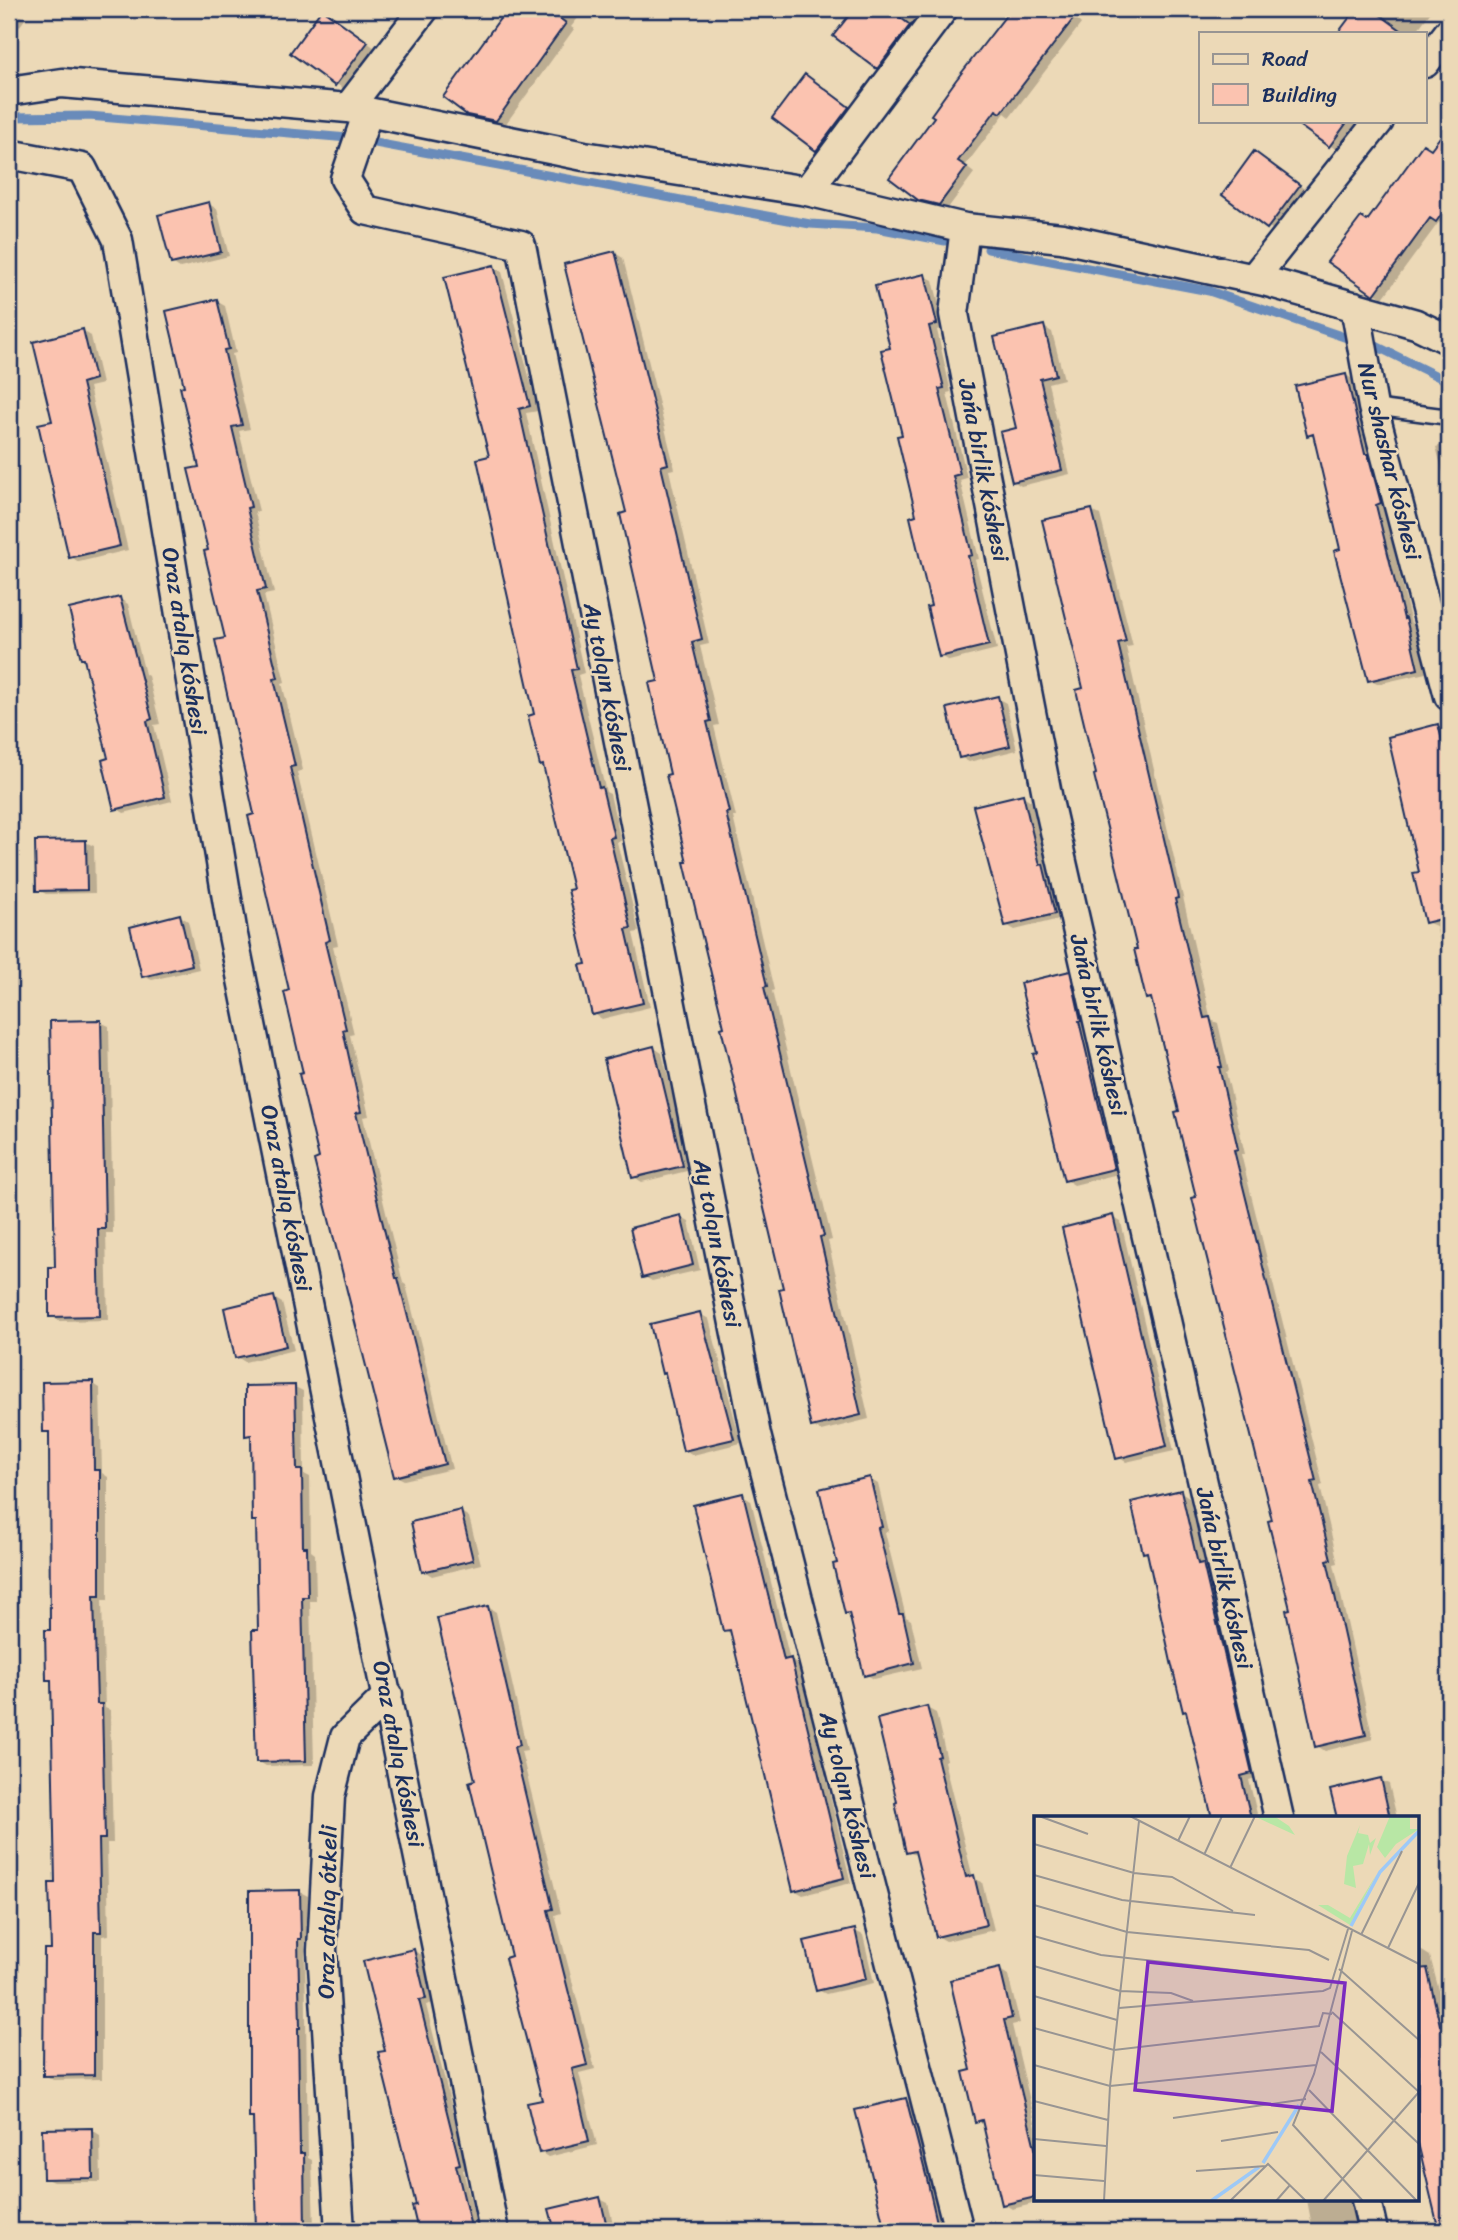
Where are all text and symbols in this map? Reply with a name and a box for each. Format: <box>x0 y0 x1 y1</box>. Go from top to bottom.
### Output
legend <box>1199 32 1426 122</box>
text: Road <box>1262 40 1309 78</box>
text: Building <box>1262 76 1338 114</box>
street label: Nur shashar kóshesi <box>1345 358 1434 565</box>
street label: Jańa birlik kóshesi <box>945 374 1021 566</box>
street label: Oraz atalıq kóshesi <box>149 544 220 738</box>
street label: Ay tolqın kóshesi <box>571 598 644 776</box>
street label: Jańa birlik kóshesi <box>1057 929 1140 1121</box>
street label: Oraz atalıq kóshesi <box>248 1101 325 1296</box>
street label: Ay tolqın kóshesi <box>681 1154 754 1332</box>
street label: Jańa birlik kóshesi <box>1183 1482 1266 1674</box>
street label: Oraz atalıq kóshesi <box>360 1657 437 1852</box>
street label: Ay tolqın kóshesi <box>807 1706 888 1884</box>
inset map <box>1034 1816 1420 2202</box>
street label: Oraz atalıq ótkeli <box>305 1824 350 1999</box>

